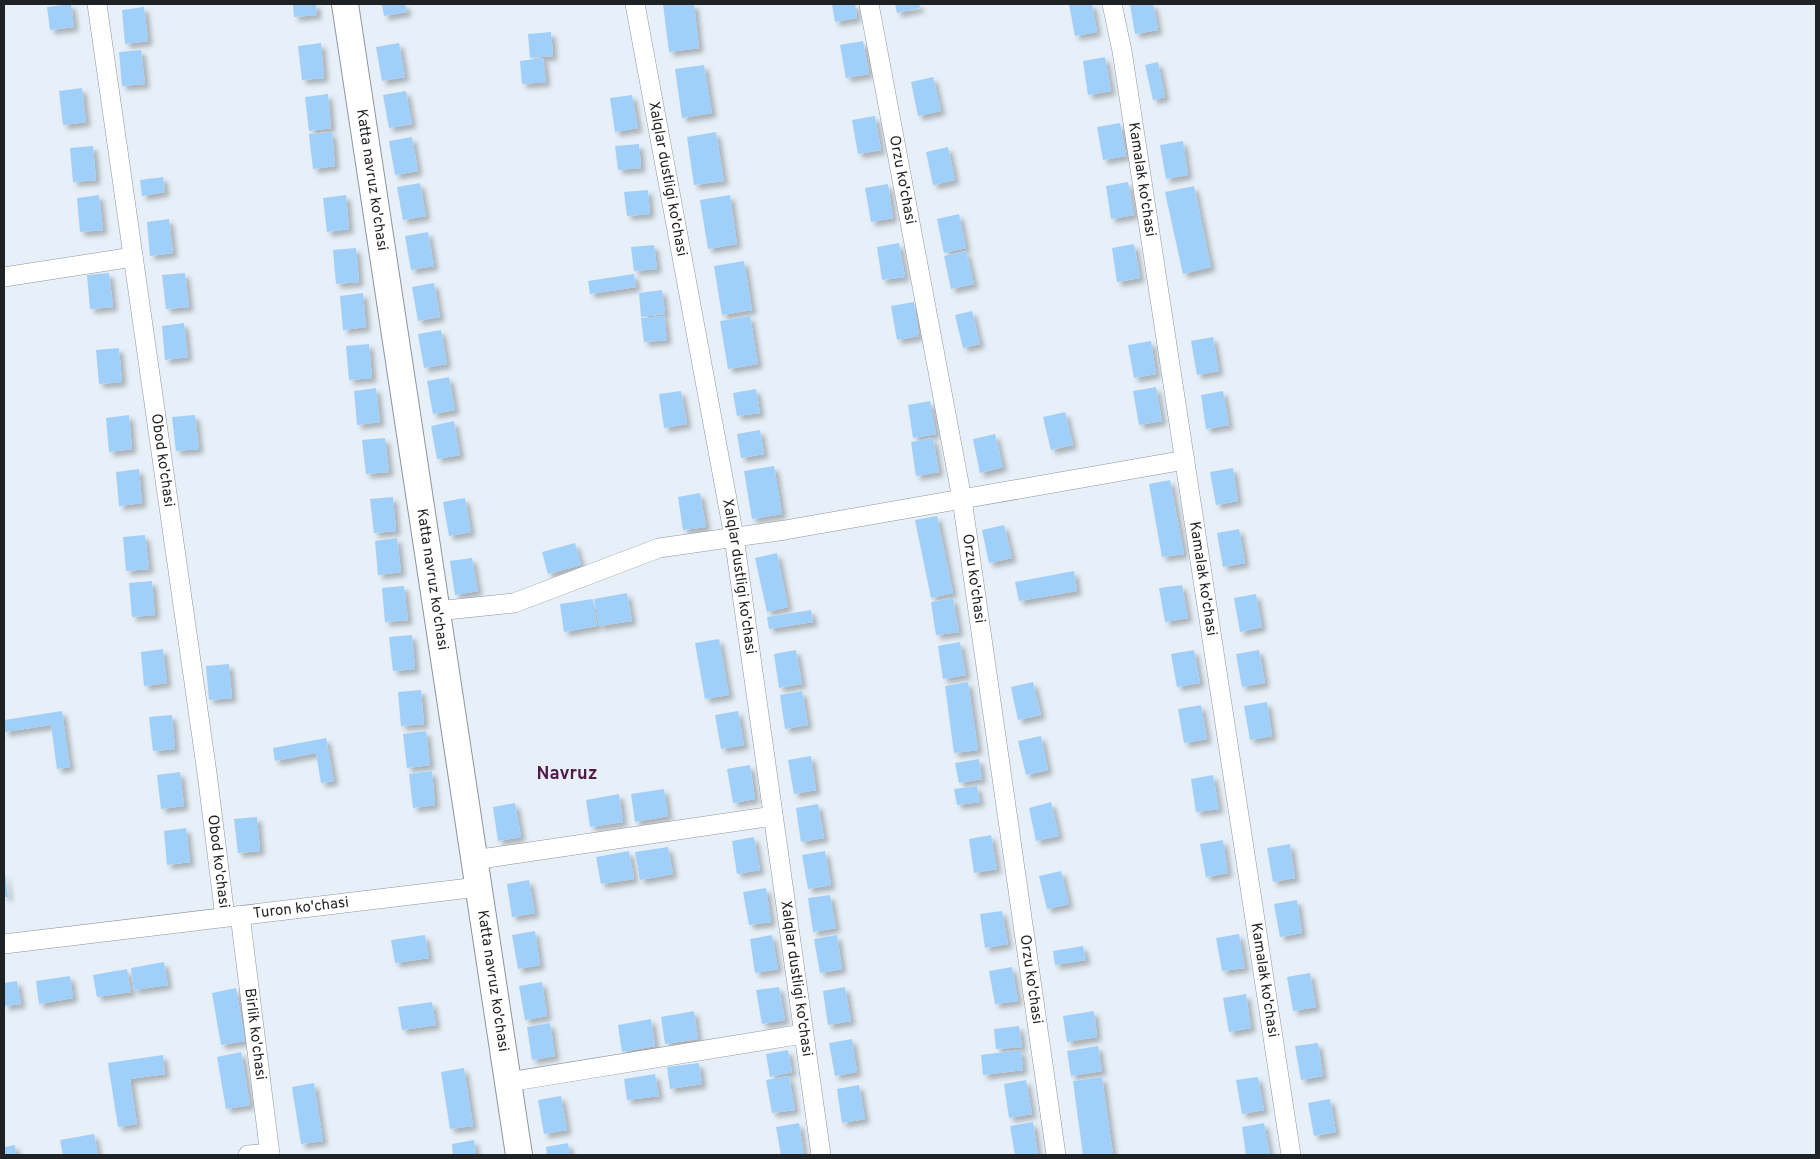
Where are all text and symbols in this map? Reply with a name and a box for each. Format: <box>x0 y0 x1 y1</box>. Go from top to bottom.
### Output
street label: Xalqlar dustligi ko'chasi <box>644 100 691 258</box>
street label: Katta navruz ko'chasi <box>352 108 392 252</box>
street label: Kamalak ko'chasi <box>1124 121 1160 238</box>
street label: Orzu ko'chasi <box>884 134 920 226</box>
street label: Obod ko'chasi <box>146 412 178 508</box>
street label: Xalqlar dustligi ko'chasi <box>718 497 760 656</box>
street label: Katta navruz ko'chasi <box>412 507 452 652</box>
street label: Kamalak ko'chasi <box>1185 520 1221 637</box>
street label: Orzu ko'chasi <box>958 533 989 624</box>
district label: Navruz <box>537 763 597 786</box>
street label: Obod ko'chasi <box>203 814 233 909</box>
street label: Turon ko'chasi <box>252 893 350 923</box>
street label: Xalqlar dustligi ko'chasi <box>776 899 817 1058</box>
street label: Katta navruz ko'chasi <box>473 909 513 1053</box>
street label: Kamalak ko'chasi <box>1246 922 1282 1039</box>
street label: Orzu ko'chasi <box>1015 933 1047 1025</box>
street label: Birlik ko'chasi <box>240 987 270 1081</box>

